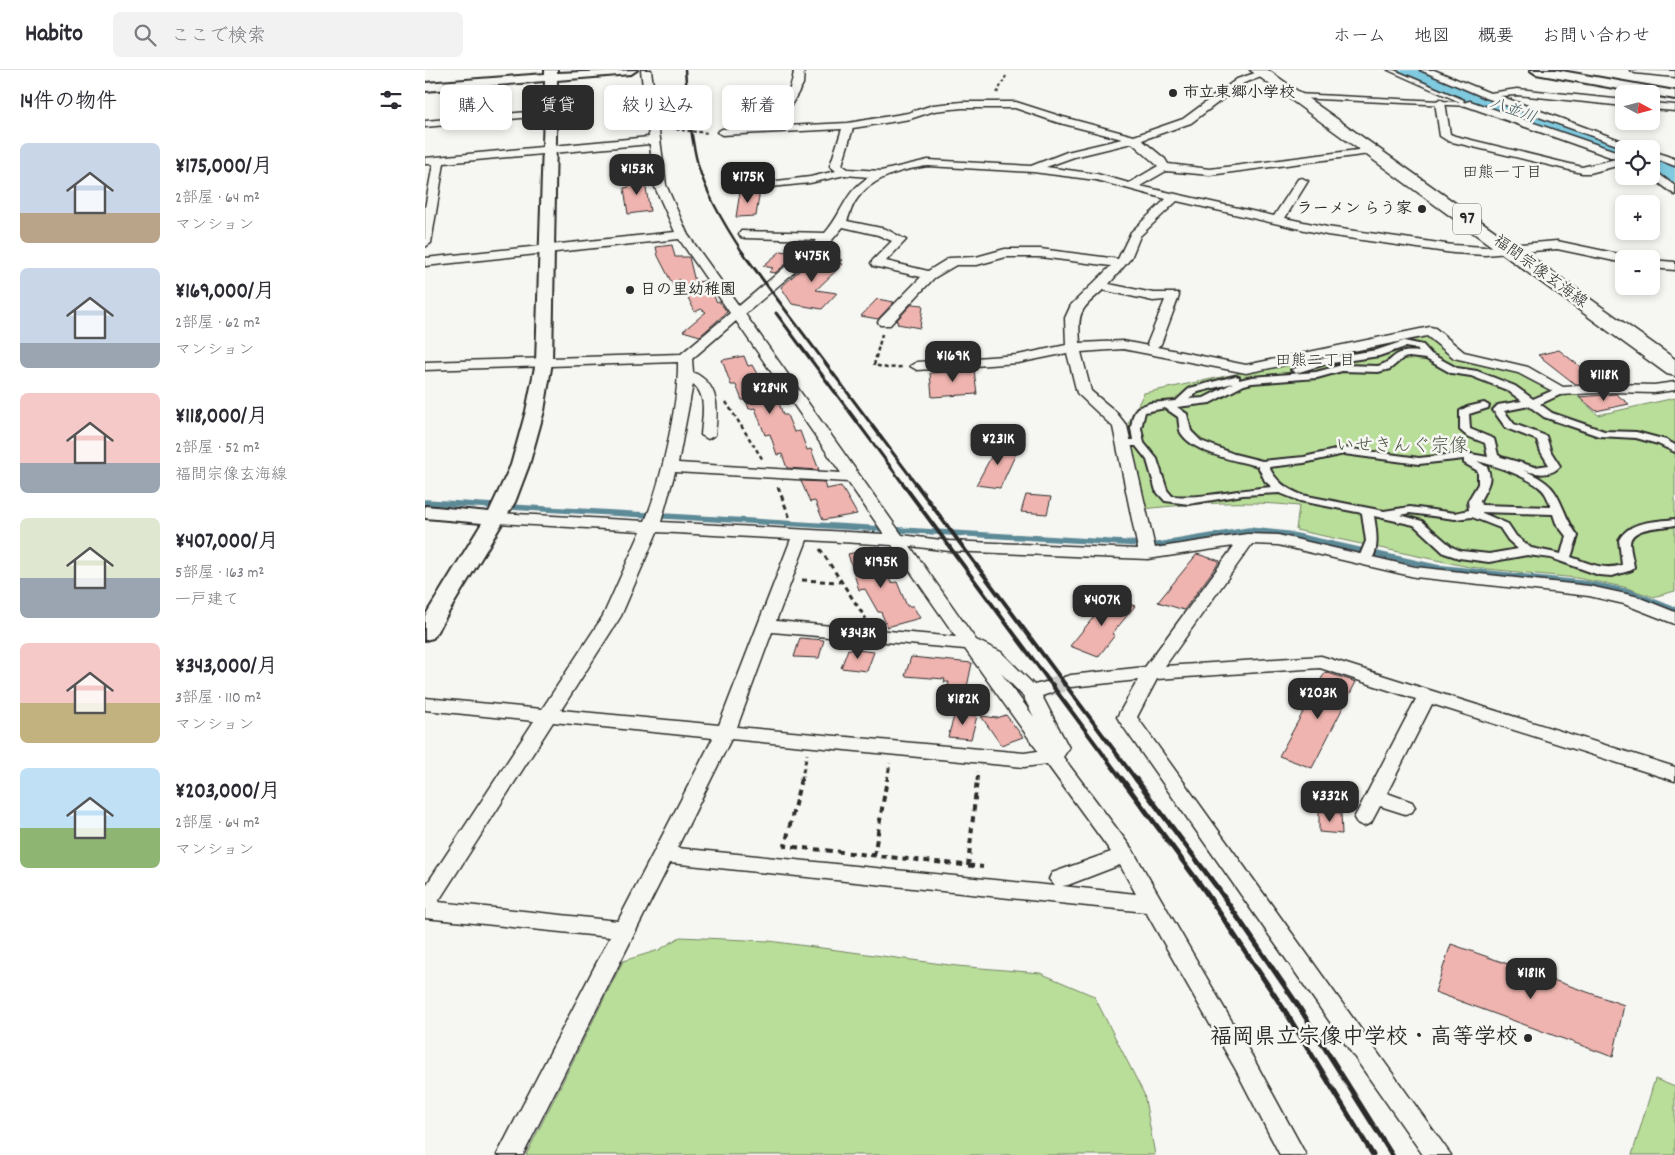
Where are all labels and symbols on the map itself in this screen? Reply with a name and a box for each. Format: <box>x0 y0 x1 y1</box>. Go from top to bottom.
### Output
place label: 市立東郷小学校 <box>1183 82 1295 105</box>
north arrow <box>1615 85 1660 130</box>
marker: 市立東郷小学校 <box>1167 87 1179 99</box>
water label: 八並川 <box>1487 92 1539 130</box>
pin: ¥153K <box>602 154 672 196</box>
pin: ¥175K <box>713 162 783 204</box>
district label: 田熊一丁目 <box>1462 162 1542 185</box>
place label: ラーメン らう家 <box>1297 198 1412 221</box>
marker: ラーメン らう家 <box>1416 203 1428 215</box>
road number: 97 <box>1453 204 1481 234</box>
street label: 福間宗像玄海線 <box>1488 230 1592 314</box>
pin: ¥475K <box>777 240 847 283</box>
place label: 日の里幼稚園 <box>640 279 736 302</box>
marker: 日の里幼稚園 <box>624 284 636 296</box>
pin: ¥169K <box>918 340 988 383</box>
district label: 田熊二丁目 <box>1275 350 1355 373</box>
pin: ¥118K <box>1569 360 1639 402</box>
pin: ¥284K <box>735 372 805 415</box>
pin: ¥231K <box>963 424 1033 466</box>
park label: いせきんぐ宗像 <box>1335 434 1469 461</box>
pin: ¥195K <box>846 546 916 589</box>
pin: ¥407K <box>1067 584 1137 627</box>
pin: ¥343K <box>823 618 893 660</box>
pin: ¥203K <box>1283 678 1353 720</box>
pin: ¥182K <box>928 684 998 726</box>
pin: ¥332K <box>1295 780 1365 823</box>
pin: ¥181K <box>1496 958 1566 1000</box>
place label: 福岡県立宗像中学校・高等学校 <box>1210 1023 1518 1054</box>
marker: 福岡県立宗像中学校・高等学校 <box>1522 1032 1534 1044</box>

